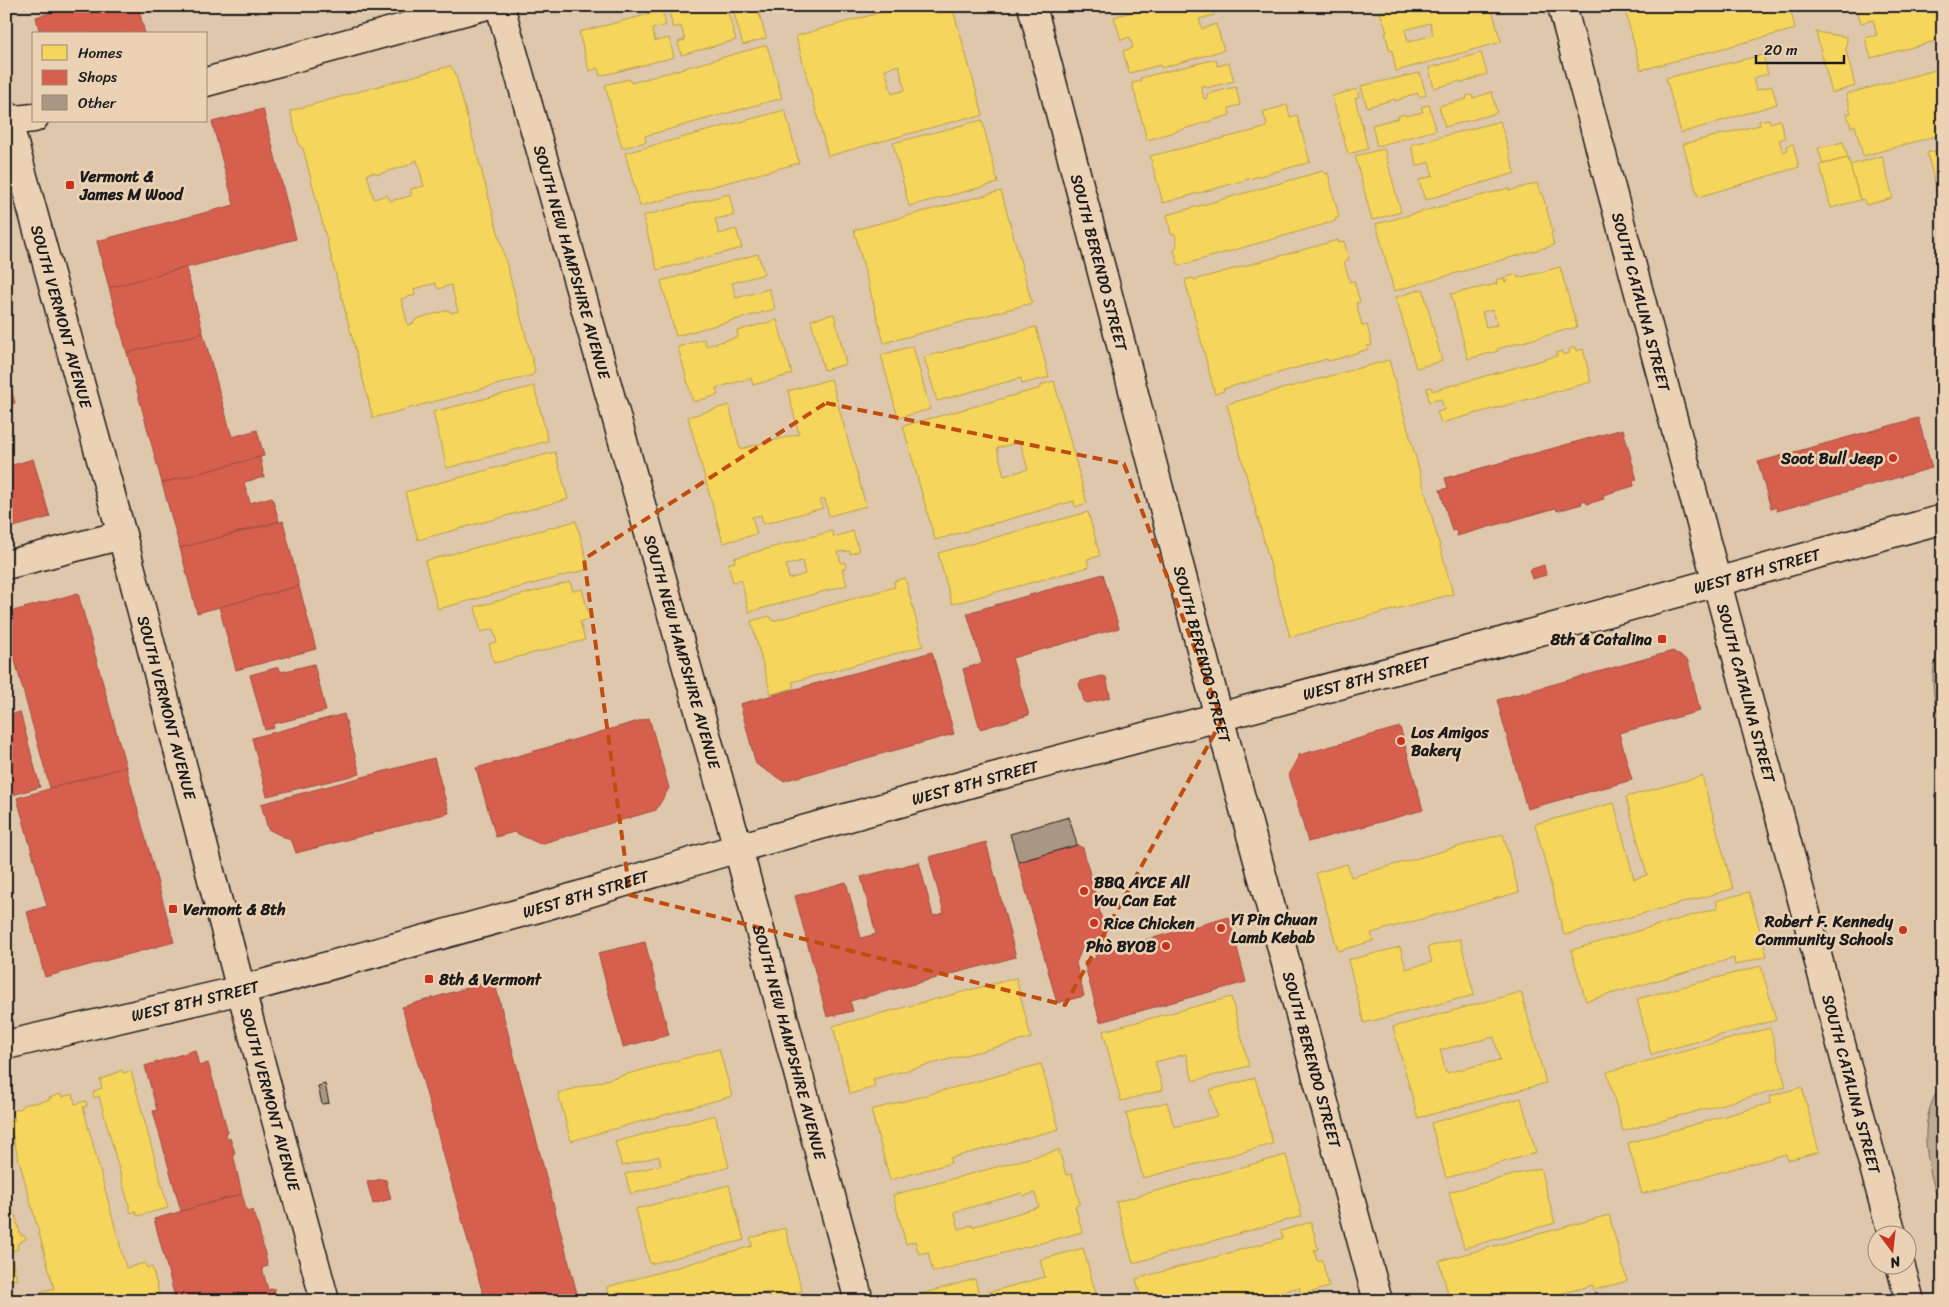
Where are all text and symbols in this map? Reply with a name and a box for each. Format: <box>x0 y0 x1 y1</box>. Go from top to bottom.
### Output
legend <box>32 32 208 122</box>
scale bar <box>1756 32 1844 64</box>
text: 20 m <box>1764 37 1798 63</box>
text: Homes <box>78 40 122 66</box>
text: Shops <box>78 64 118 90</box>
text: Other <box>78 90 117 116</box>
street label: SOUTH NEW HAMPSHIRE AVENUE <box>525 141 620 384</box>
place label: Vermont & James M Wood <box>79 162 184 209</box>
street label: SOUTH BERENDO STREET <box>1062 171 1137 355</box>
marker: Vermont & James M Wood <box>64 179 76 191</box>
street label: SOUTH CATALINA STREET <box>1603 209 1680 396</box>
street label: SOUTH VERMONT AVENUE <box>22 221 101 413</box>
place label: Soot Bull Jeep <box>1780 444 1884 473</box>
marker: Soot Bull Jeep <box>1887 452 1899 464</box>
street label: SOUTH NEW HAMPSHIRE AVENUE <box>636 531 730 773</box>
street label: WEST 8TH STREET <box>1690 539 1824 602</box>
street label: SOUTH BERENDO STREET <box>1165 562 1240 747</box>
street label: SOUTH CATALINA STREET <box>1709 600 1785 787</box>
street label: SOUTH VERMONT AVENUE <box>129 612 205 804</box>
place label: 8th & Catalina <box>1549 625 1652 654</box>
marker: 8th & Catalina <box>1656 633 1668 645</box>
street label: WEST 8TH STREET <box>1299 647 1434 709</box>
place label: Los Amigos Bakery <box>1411 718 1489 765</box>
marker: Los Amigos Bakery <box>1395 735 1407 747</box>
street label: WEST 8TH STREET <box>908 751 1042 813</box>
street label: WEST 8TH STREET <box>519 861 653 926</box>
place label: BBQ AYCE All You Can Eat <box>1094 868 1191 915</box>
marker: BBQ AYCE All You Can Eat <box>1078 885 1090 897</box>
place label: Vermont & 8th <box>183 895 286 924</box>
marker: Vermont & 8th <box>167 903 179 915</box>
place label: Yi Pin Chuan Lamb Kebab <box>1231 905 1318 952</box>
place label: Robert F. Kennedy Community Schools <box>1754 907 1894 954</box>
place label: Rice Chicken <box>1103 909 1195 938</box>
marker: Rice Chicken <box>1088 917 1100 929</box>
street label: SOUTH NEW HAMPSHIRE AVENUE <box>745 921 835 1164</box>
marker: Yi Pin Chuan Lamb Kebab <box>1215 922 1227 934</box>
marker: Robert F. Kennedy Community Schools <box>1897 924 1909 936</box>
place label: Phò BYOB <box>1086 932 1157 961</box>
marker: Phò BYOB <box>1160 940 1172 952</box>
place label: 8th & Vermont <box>438 965 543 994</box>
street label: SOUTH BERENDO STREET <box>1274 968 1350 1152</box>
street label: WEST 8TH STREET <box>128 971 263 1030</box>
marker: 8th & Vermont <box>423 973 435 985</box>
street label: SOUTH CATALINA STREET <box>1814 991 1890 1178</box>
street label: SOUTH VERMONT AVENUE <box>232 1004 309 1195</box>
north arrow <box>1866 1224 1916 1274</box>
text: N <box>1887 1248 1904 1275</box>

